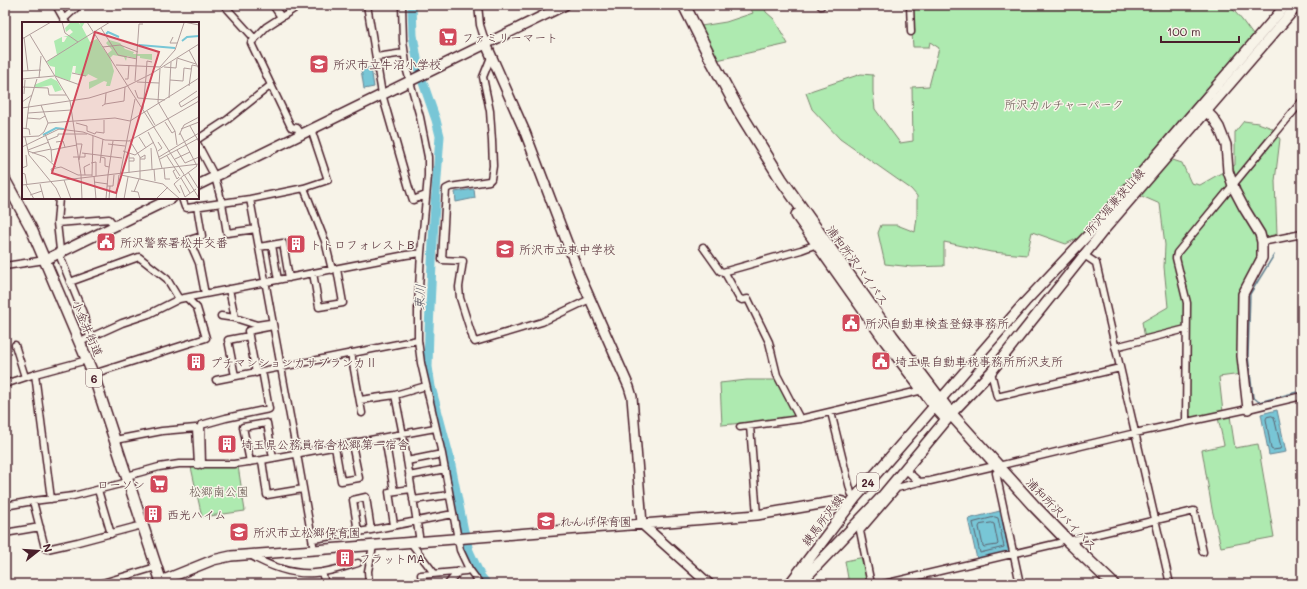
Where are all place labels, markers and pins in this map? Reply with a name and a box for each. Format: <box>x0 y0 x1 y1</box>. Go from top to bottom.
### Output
supermarket icon: ファミリーマート <box>437 26 459 48</box>
place label: ファミリーマート <box>462 29 558 45</box>
school or university icon: 所沢市立牛沼小学校 <box>308 53 330 75</box>
place label: 所沢市立牛沼小学校 <box>333 56 441 72</box>
public building icon: 所沢警察署松井交番 <box>95 231 117 253</box>
building icon: トトロフォレストB <box>285 233 307 255</box>
place label: 所沢警察署松井交番 <box>120 234 228 250</box>
place label: トトロフォレストB <box>310 236 414 252</box>
school or university icon: 所沢市立東中学校 <box>494 238 516 260</box>
place label: 所沢市立東中学校 <box>519 241 615 257</box>
public building icon: 所沢自動車検査登録事務所 <box>840 312 862 334</box>
place label: 所沢自動車検査登録事務所 <box>865 315 1009 331</box>
public building icon: 埼玉県自動車税事務所所沢支所 <box>870 350 892 372</box>
building icon: プチマンションカサブランカⅡ <box>185 351 207 373</box>
place label: 埼玉県自動車税事務所所沢支所 <box>895 353 1063 369</box>
place label: プチマンションカサブランカⅡ <box>210 354 378 370</box>
building icon: 埼玉県公務員宿舎松郷第一宿舎 <box>216 433 238 455</box>
place label: 埼玉県公務員宿舎松郷第一宿舎 <box>241 436 409 452</box>
supermarket icon: ローソン <box>148 473 170 495</box>
place label: ローソン <box>97 476 145 492</box>
building icon: 西光ハイム <box>142 503 164 525</box>
place label: 西光ハイム <box>167 506 227 522</box>
school or university icon: れんげ保育園 <box>535 510 557 532</box>
place label: れんげ保育園 <box>560 513 632 529</box>
school or university icon: 所沢市立松郷保育園 <box>228 521 250 543</box>
place label: 所沢市立松郷保育園 <box>253 524 361 540</box>
building icon: フラットMA <box>334 547 356 569</box>
place label: フラットMA <box>359 550 425 566</box>

